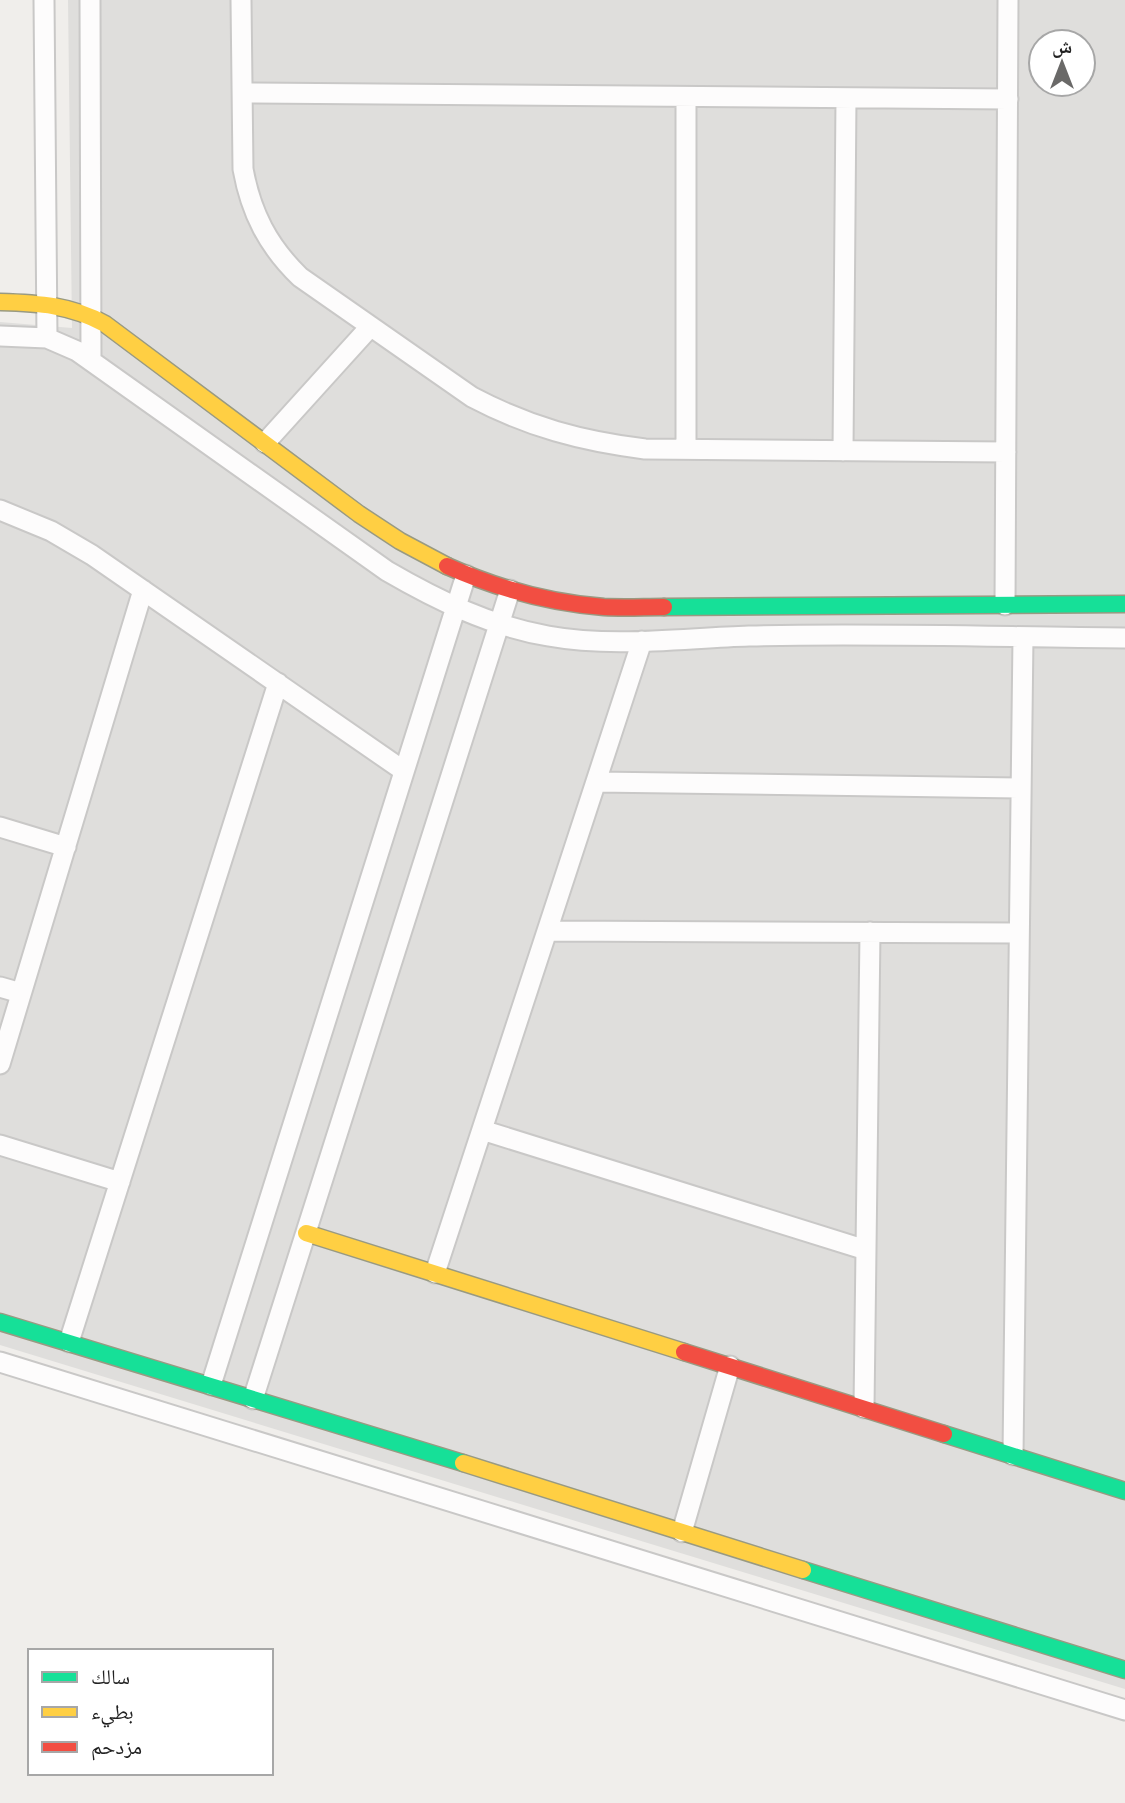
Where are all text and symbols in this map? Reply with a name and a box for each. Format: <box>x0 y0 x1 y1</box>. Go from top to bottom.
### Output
north arrow <box>1027 28 1097 98</box>
text: ش <box>1052 33 1072 59</box>
legend <box>28 1649 273 1775</box>
text: سالك <box>91 1662 130 1690</box>
text: بطيء <box>91 1697 134 1728</box>
text: مزدحم <box>91 1732 142 1761</box>

